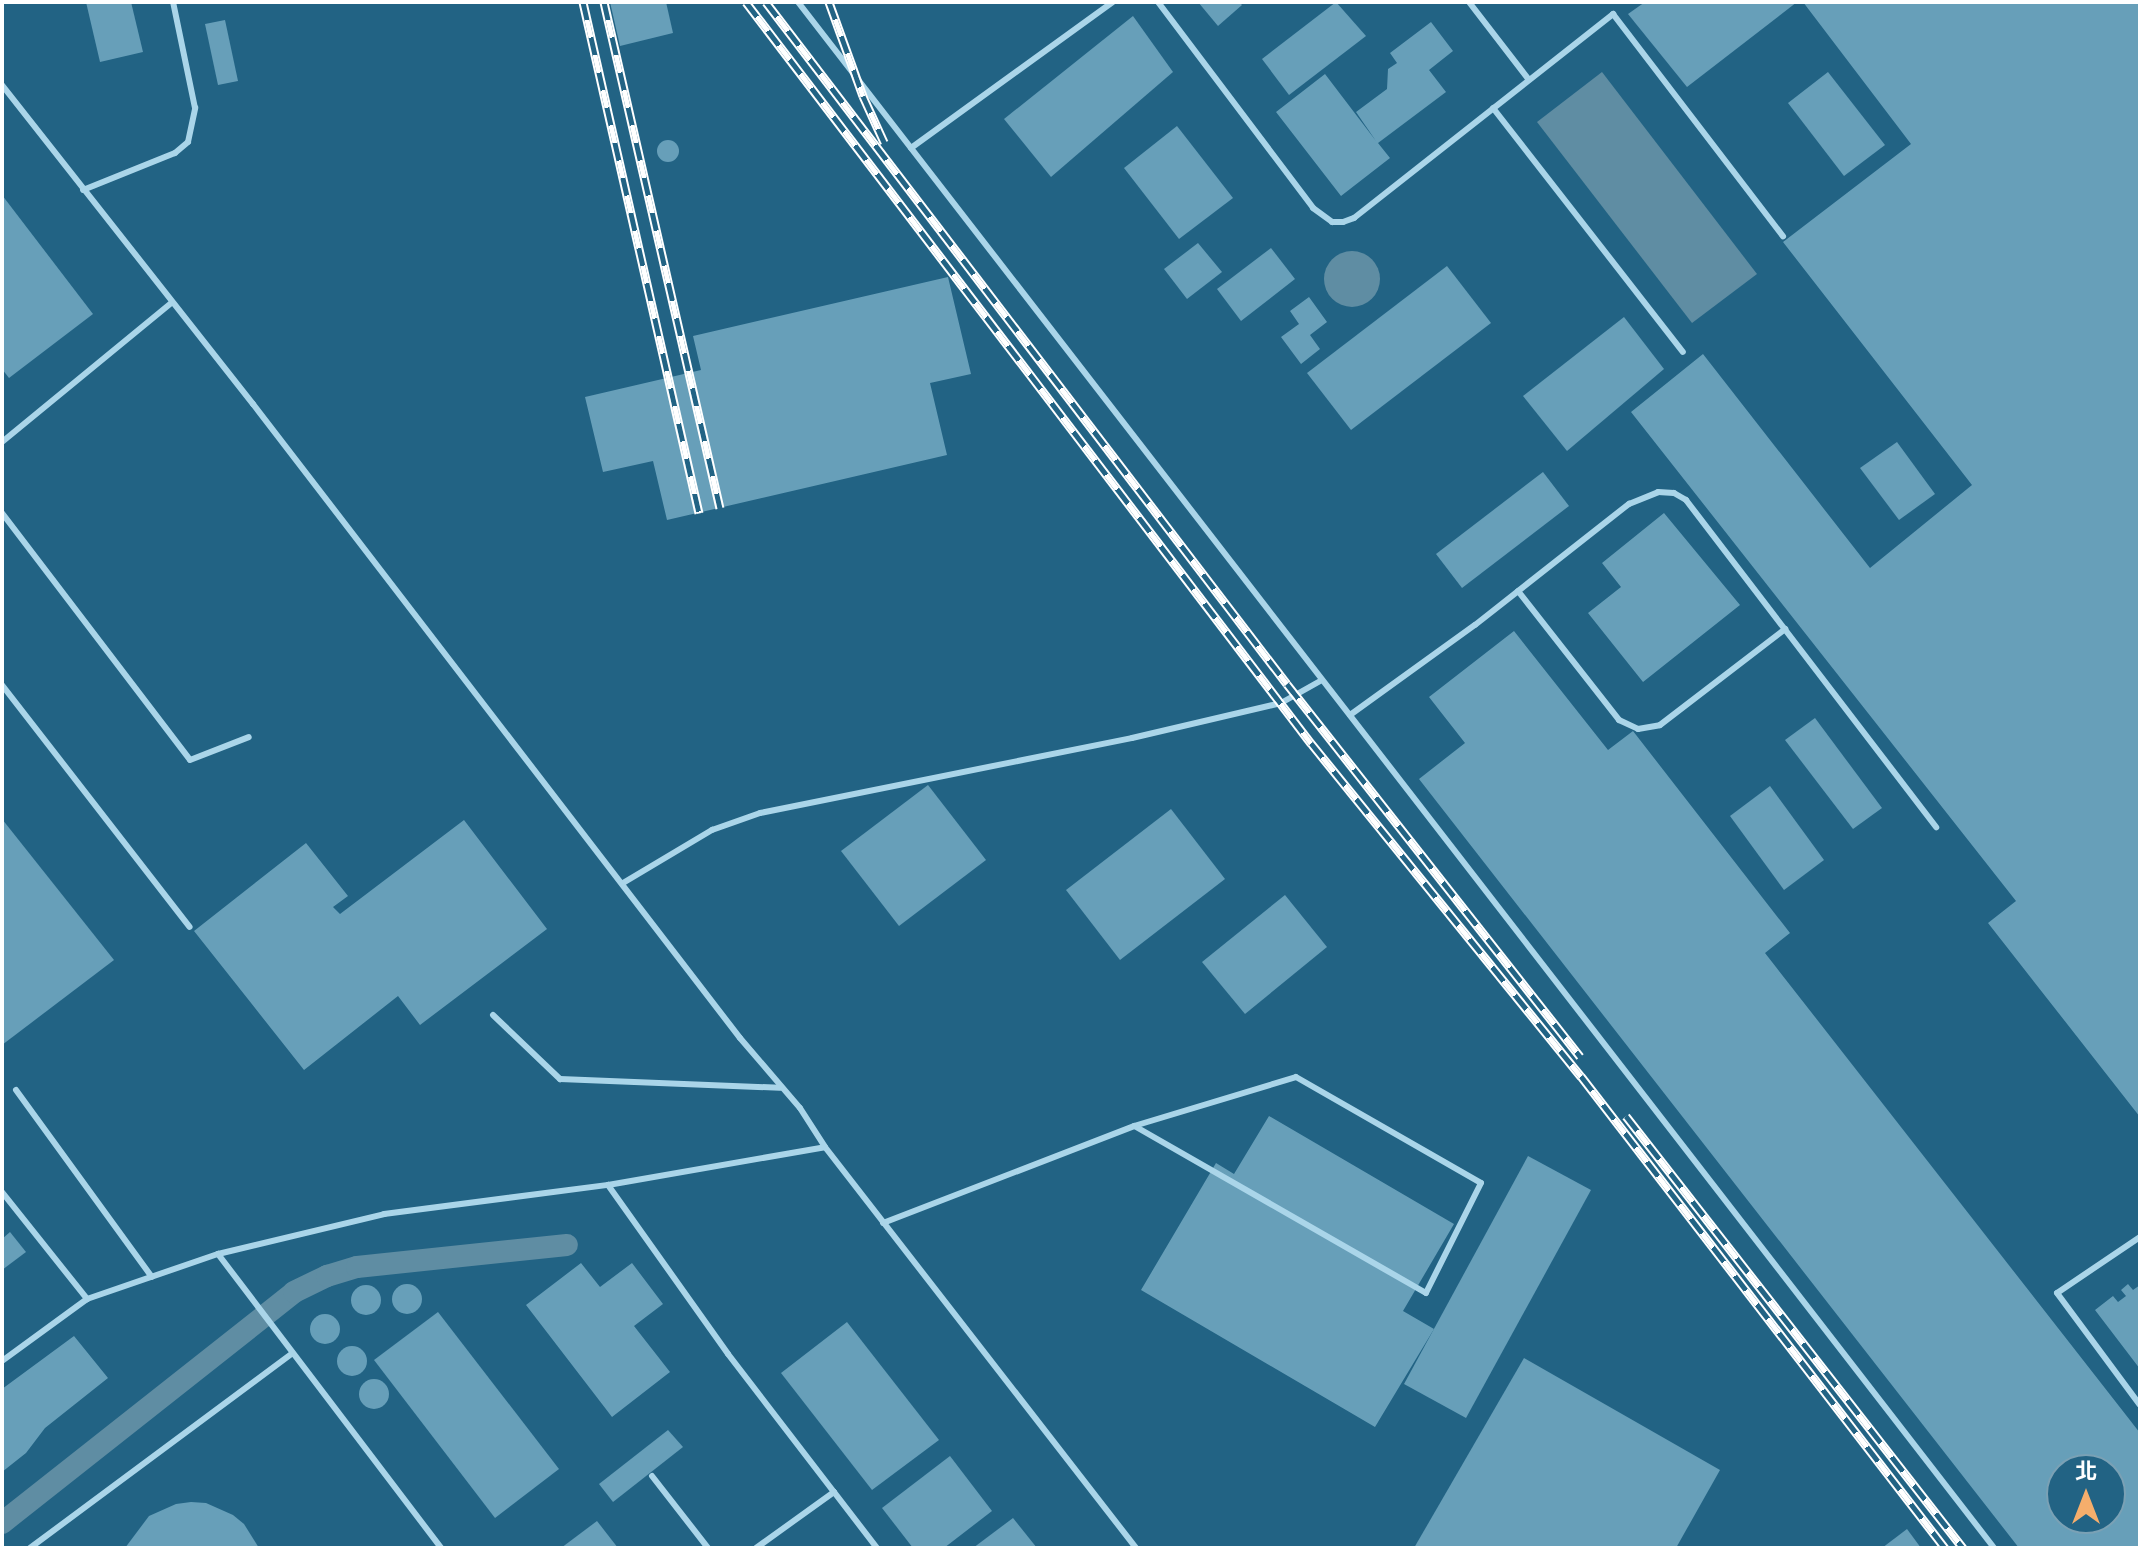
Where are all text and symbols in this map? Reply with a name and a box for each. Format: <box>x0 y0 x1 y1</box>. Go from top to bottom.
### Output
north arrow <box>2046 1454 2126 1534</box>
text: 北 <box>2075 1458 2097 1485</box>

